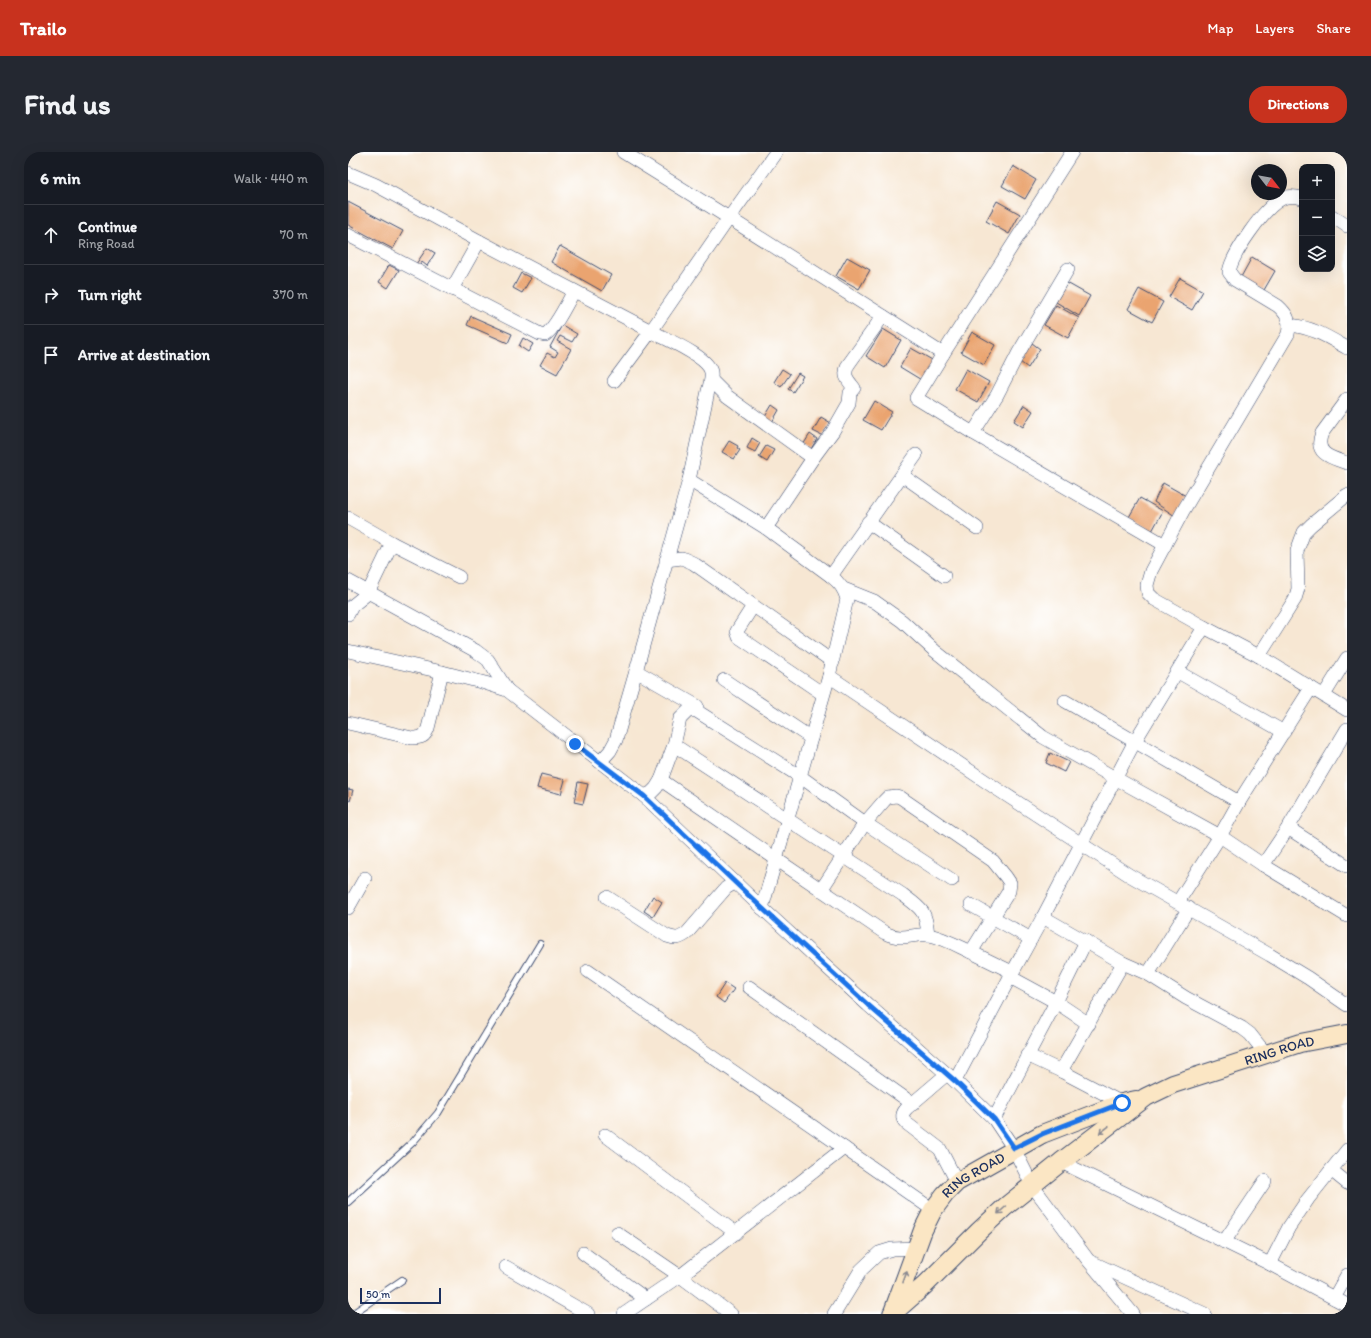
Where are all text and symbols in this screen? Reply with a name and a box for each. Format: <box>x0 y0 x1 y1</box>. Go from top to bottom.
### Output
text: Trailo <box>20 17 67 40</box>
text: Map <box>1208 20 1233 37</box>
text: Layers <box>1255 20 1294 37</box>
text: Share <box>1316 20 1351 37</box>
button: Directions <box>1249 86 1347 123</box>
text: Find us <box>24 87 111 121</box>
north arrow <box>1251 164 1287 200</box>
map controls <box>1299 164 1335 272</box>
button: + <box>1299 164 1335 200</box>
text: 6 min <box>40 168 81 188</box>
text: Walk · 440 m <box>234 171 308 186</box>
button: − <box>1299 200 1335 236</box>
text: Continue <box>78 218 137 236</box>
icon: ahead <box>40 224 62 246</box>
text: 70 m <box>280 227 308 242</box>
text: Ring Road <box>78 236 135 251</box>
button: layers <box>1299 236 1335 272</box>
icon: right <box>40 284 62 306</box>
text: Turn right <box>78 286 142 304</box>
text: 370 m <box>273 287 308 302</box>
icon: arrive <box>40 344 62 366</box>
text: Arrive at destination <box>78 346 210 364</box>
route end <box>566 735 584 753</box>
street label: RING ROAD <box>1242 1032 1316 1069</box>
route start <box>1113 1094 1131 1112</box>
one-way arrow <box>1099 1125 1110 1134</box>
street label: RING ROAD <box>938 1149 1008 1202</box>
one-way arrow <box>997 1205 1007 1215</box>
one-way arrow <box>902 1272 910 1284</box>
scale bar <box>360 1286 441 1305</box>
text: 50 m <box>366 1288 390 1301</box>

